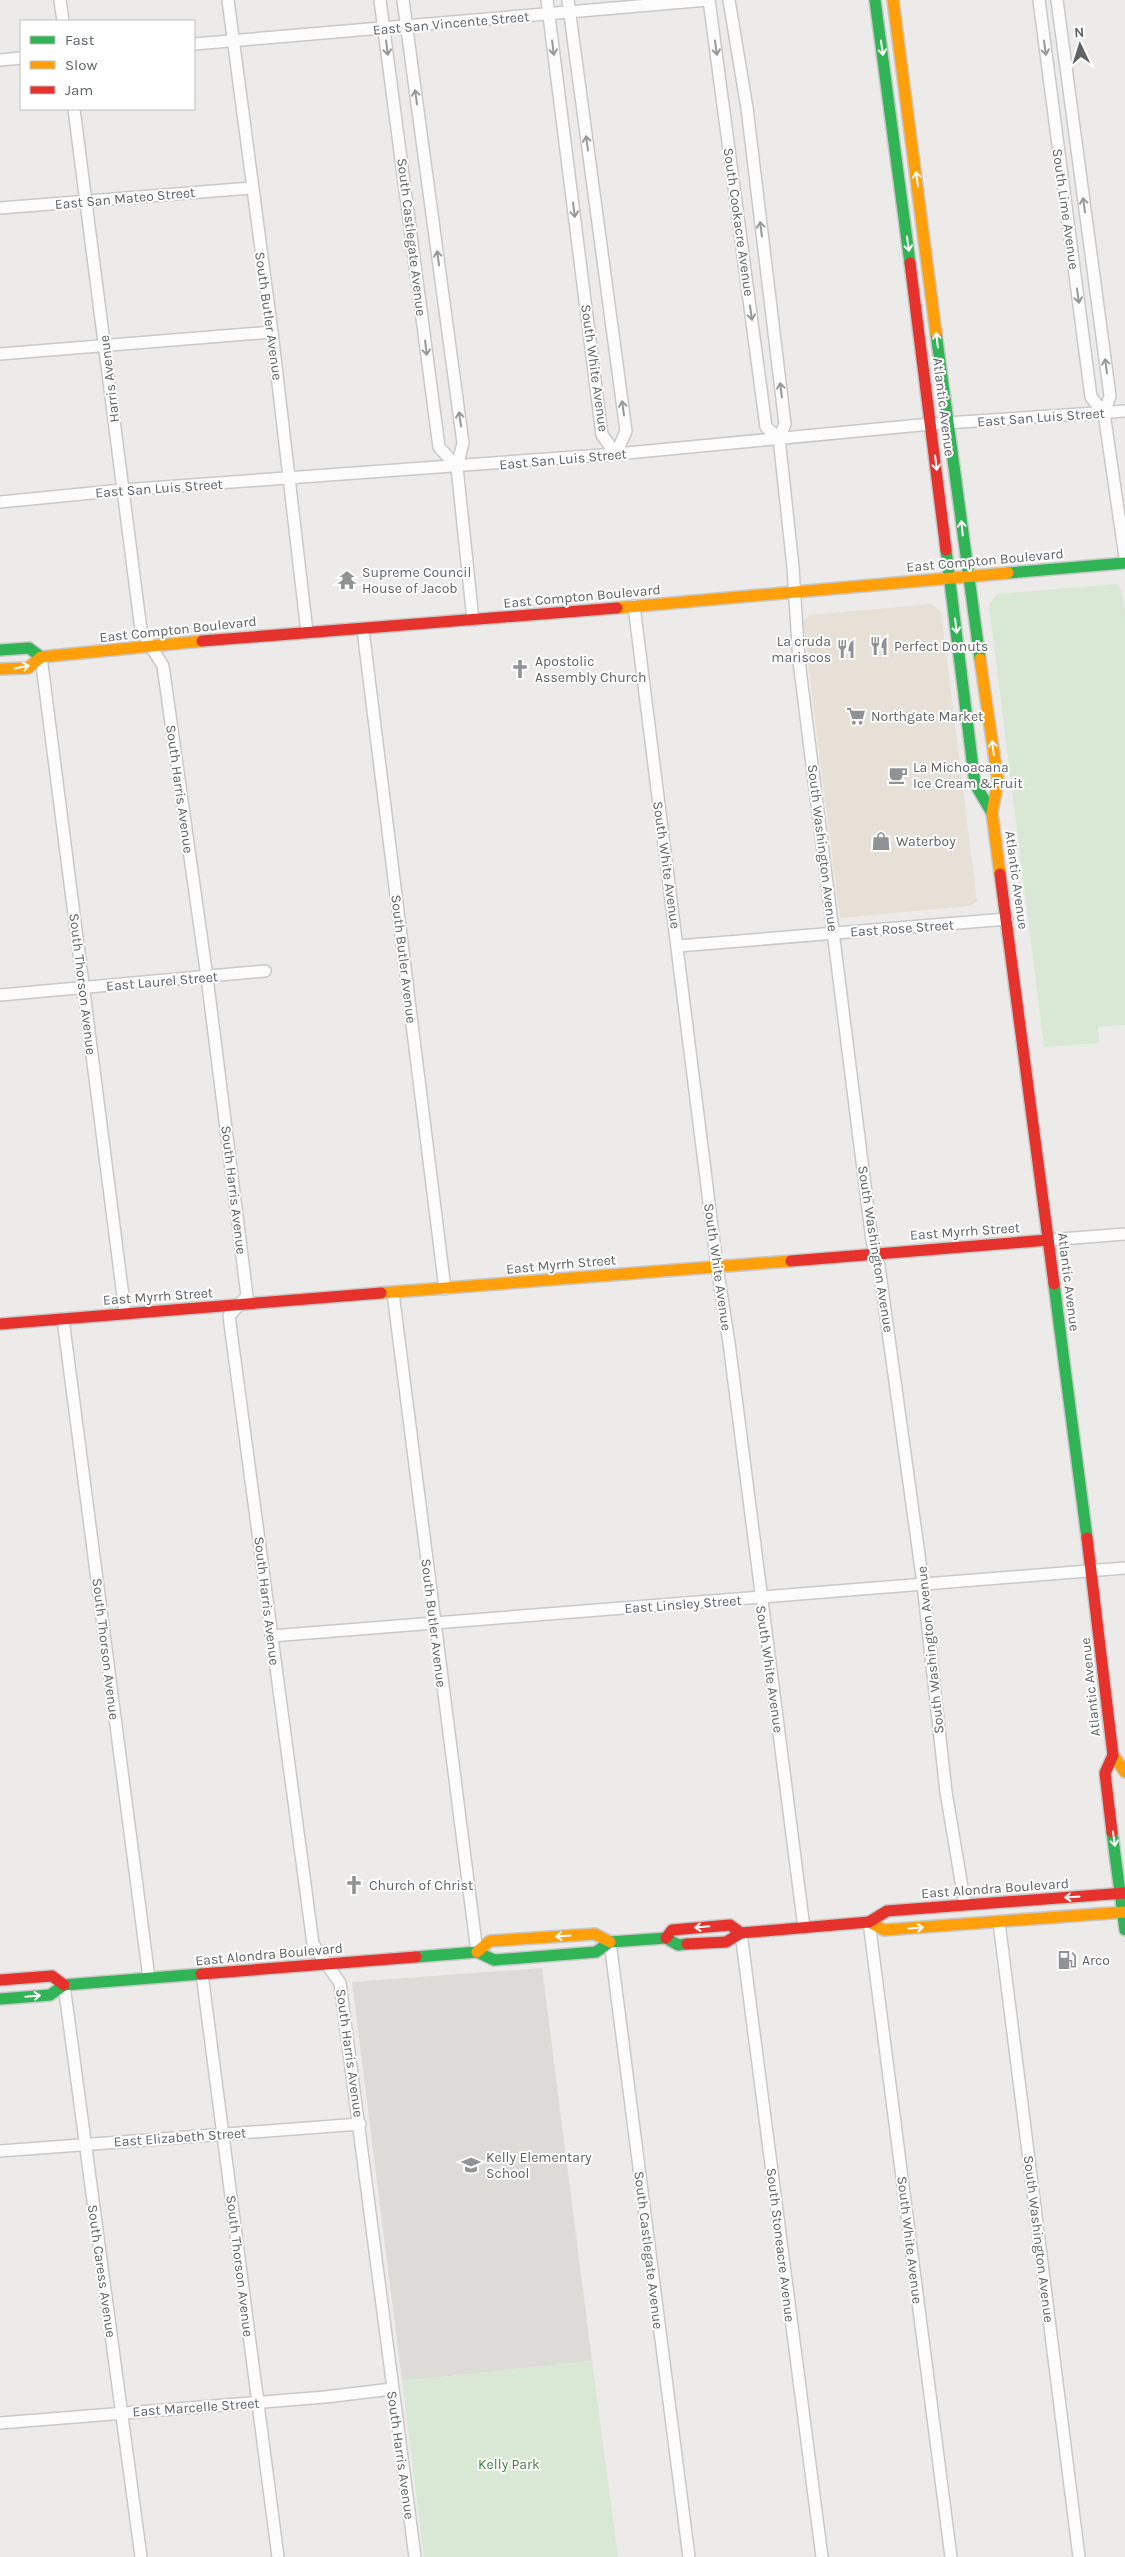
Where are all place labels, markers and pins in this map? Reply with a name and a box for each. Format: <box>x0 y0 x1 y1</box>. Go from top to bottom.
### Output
place label: Supreme Council House of Jacob <box>362 564 471 597</box>
temple icon: Supreme Council House of Jacob <box>336 569 358 591</box>
place label: La cruda mariscos <box>771 633 831 666</box>
restaurant icon: Perfect Donuts <box>868 635 890 657</box>
restaurant icon: La cruda mariscos <box>835 638 857 660</box>
place label: Perfect Donuts <box>894 638 988 655</box>
place label: Apostolic Assembly Church <box>535 653 646 686</box>
church icon: Apostolic Assembly Church <box>509 658 531 680</box>
supermarket icon: Northgate Market <box>845 705 867 727</box>
place label: Northgate Market <box>871 708 983 725</box>
place label: La Michoacana Ice Cream &Fruit <box>913 759 1023 792</box>
cafe icon: La Michoacana Ice Cream &Fruit <box>887 764 909 786</box>
shop icon: Waterboy <box>870 830 892 852</box>
place label: Waterboy <box>896 833 956 850</box>
church icon: Church of Christ <box>343 1874 365 1896</box>
place label: Church of Christ <box>369 1877 473 1894</box>
fuel station icon: Arco <box>1056 1949 1078 1971</box>
place label: Arco <box>1082 1952 1110 1969</box>
place label: Kelly Elementary School <box>486 2149 592 2182</box>
school or university icon: Kelly Elementary School <box>460 2154 482 2176</box>

